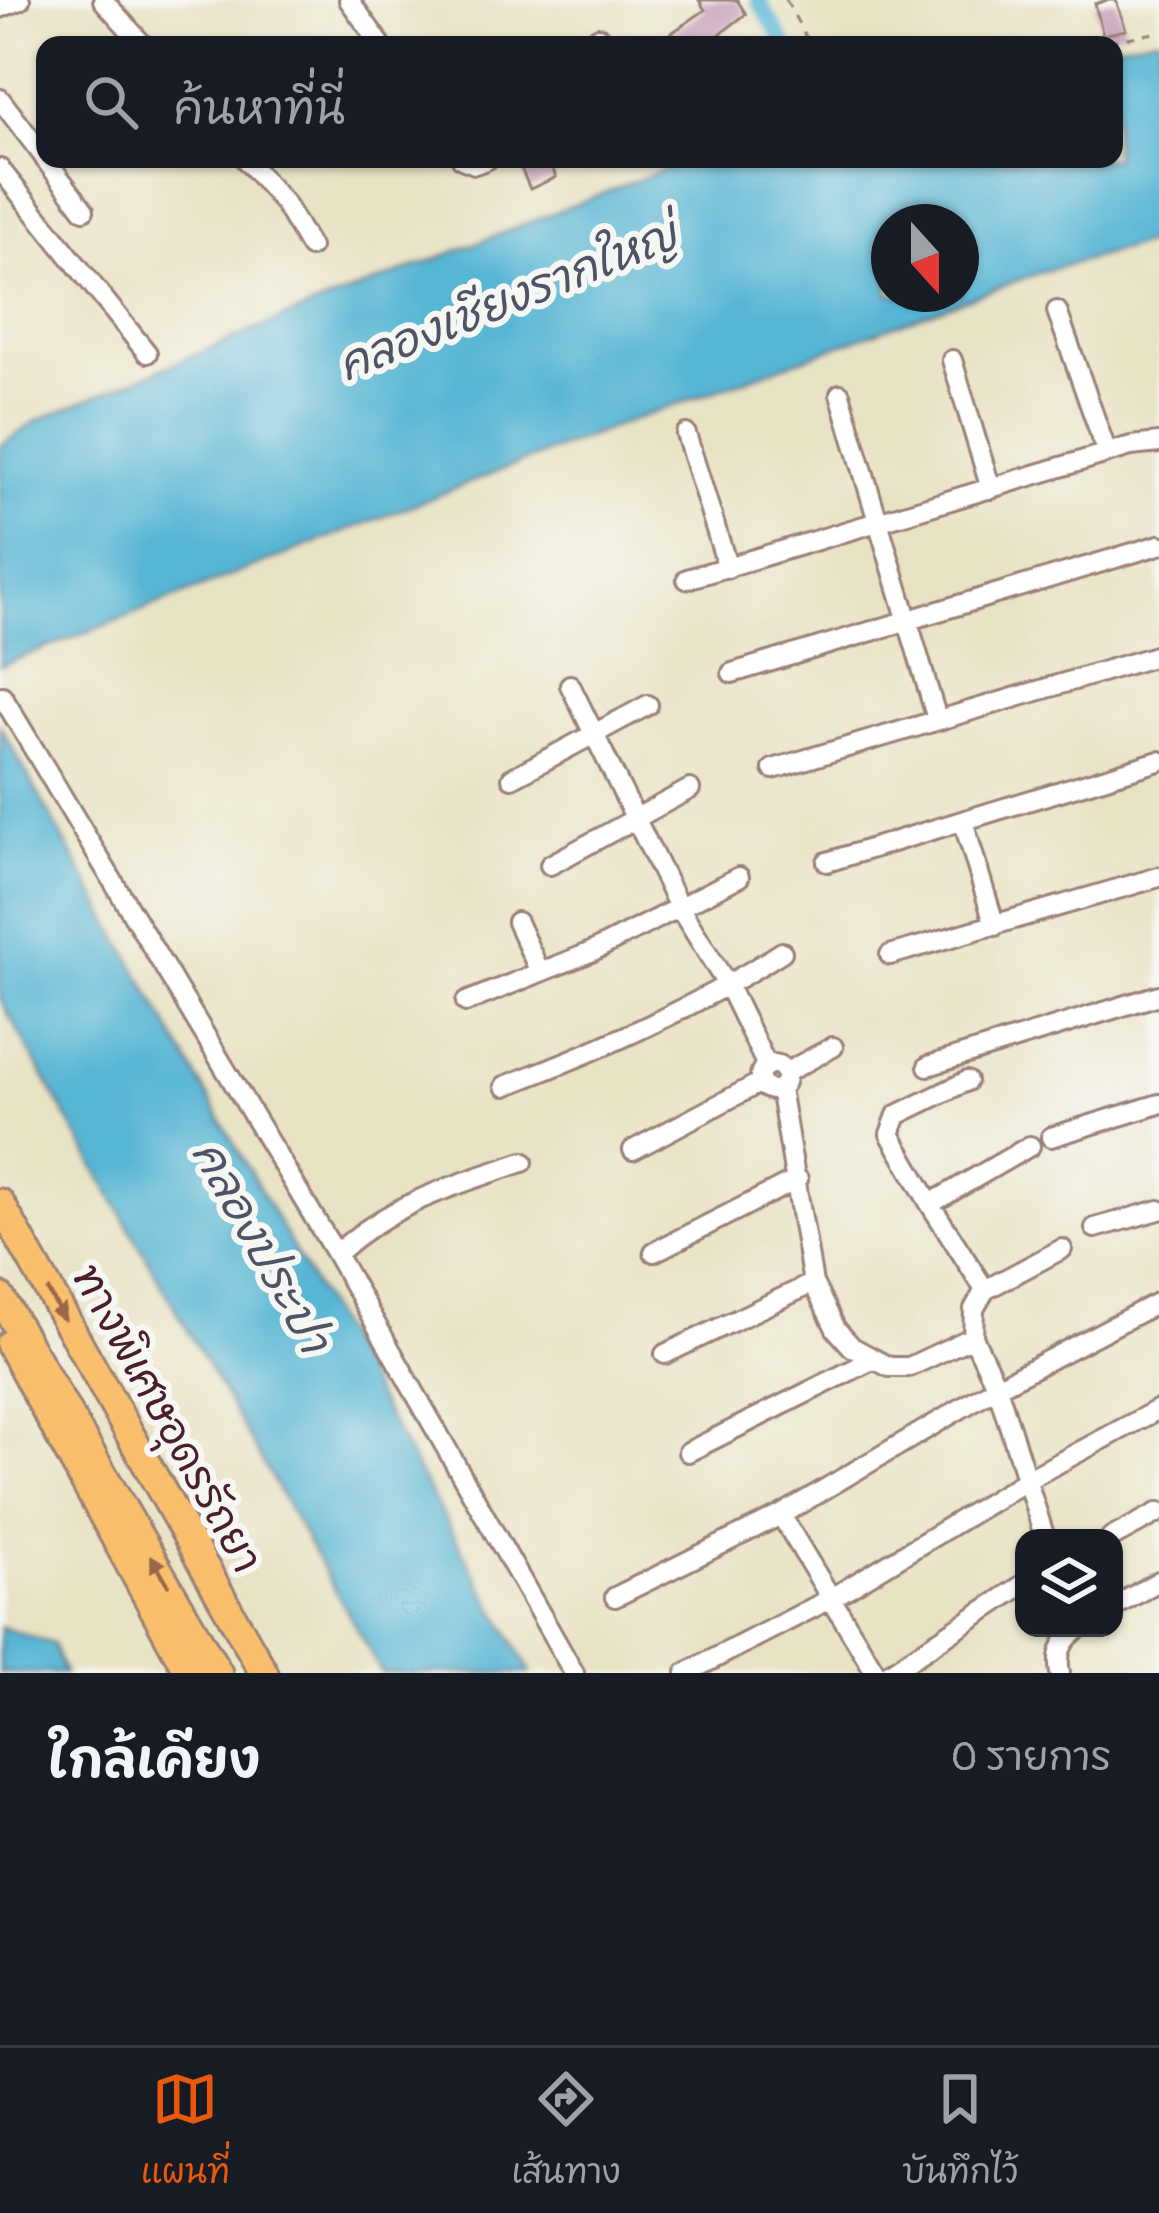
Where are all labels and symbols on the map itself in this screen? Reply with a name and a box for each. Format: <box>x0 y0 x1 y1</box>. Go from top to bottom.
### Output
water label: คลองเชียงรากใหญ่ <box>329 201 693 394</box>
north arrow <box>871 204 979 312</box>
water label: คลองประปา <box>179 1131 343 1365</box>
street label: ทางพิเศษอุดรรัถยา <box>56 1256 273 1584</box>
one-way arrow <box>45 1288 66 1322</box>
one-way arrow <box>150 1555 171 1588</box>

